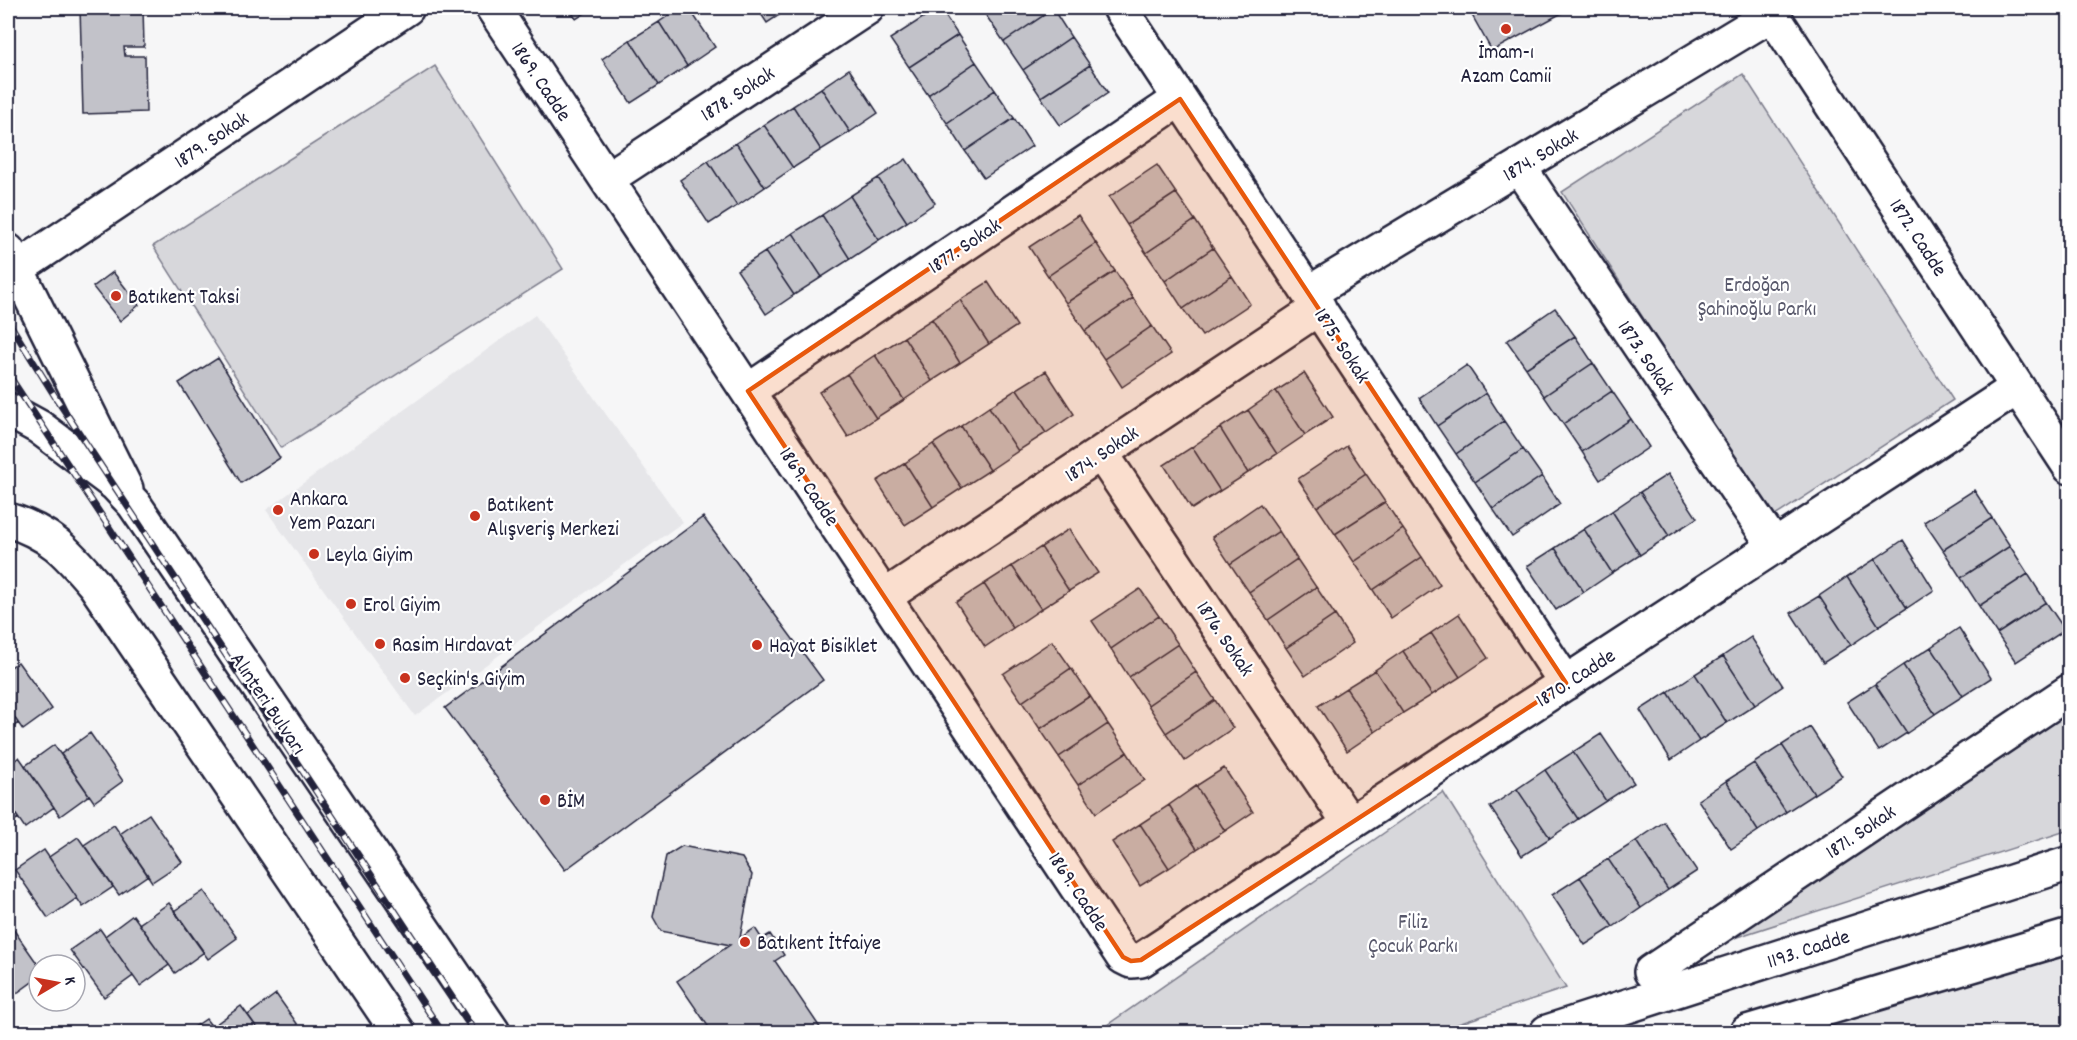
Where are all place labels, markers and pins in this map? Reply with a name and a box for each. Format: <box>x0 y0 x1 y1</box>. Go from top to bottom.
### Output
marker: İmam-ı Azam Camii <box>1499 22 1513 36</box>
place label: İmam-ı Azam Camii <box>1461 39 1552 93</box>
place label: Batıkent Taksi <box>128 284 239 314</box>
marker: Batıkent Taksi <box>109 289 123 303</box>
place label: Ankara Yem Pazarı <box>290 486 375 540</box>
place label: Batıkent Alışveriş Merkezi <box>487 492 619 546</box>
marker: Ankara Yem Pazarı <box>271 503 285 517</box>
marker: Batıkent Alışveriş Merkezi <box>468 509 482 523</box>
place label: Leyla Giyim <box>326 542 413 572</box>
marker: Leyla Giyim <box>307 547 321 561</box>
place label: Erol Giyim <box>363 592 441 622</box>
marker: Erol Giyim <box>344 597 358 611</box>
place label: Rasim Hırdavat <box>392 632 513 662</box>
place label: Hayat Bisiklet <box>769 633 878 663</box>
marker: Rasim Hırdavat <box>373 637 387 651</box>
marker: Hayat Bisiklet <box>750 638 764 652</box>
place label: Seçkin's Giyim <box>417 666 525 696</box>
marker: Seçkin's Giyim <box>398 671 412 685</box>
place label: BİM <box>557 788 585 818</box>
marker: BİM <box>538 793 552 807</box>
place label: Batıkent İtfaiye <box>757 930 881 960</box>
marker: Batıkent İtfaiye <box>738 935 752 949</box>

